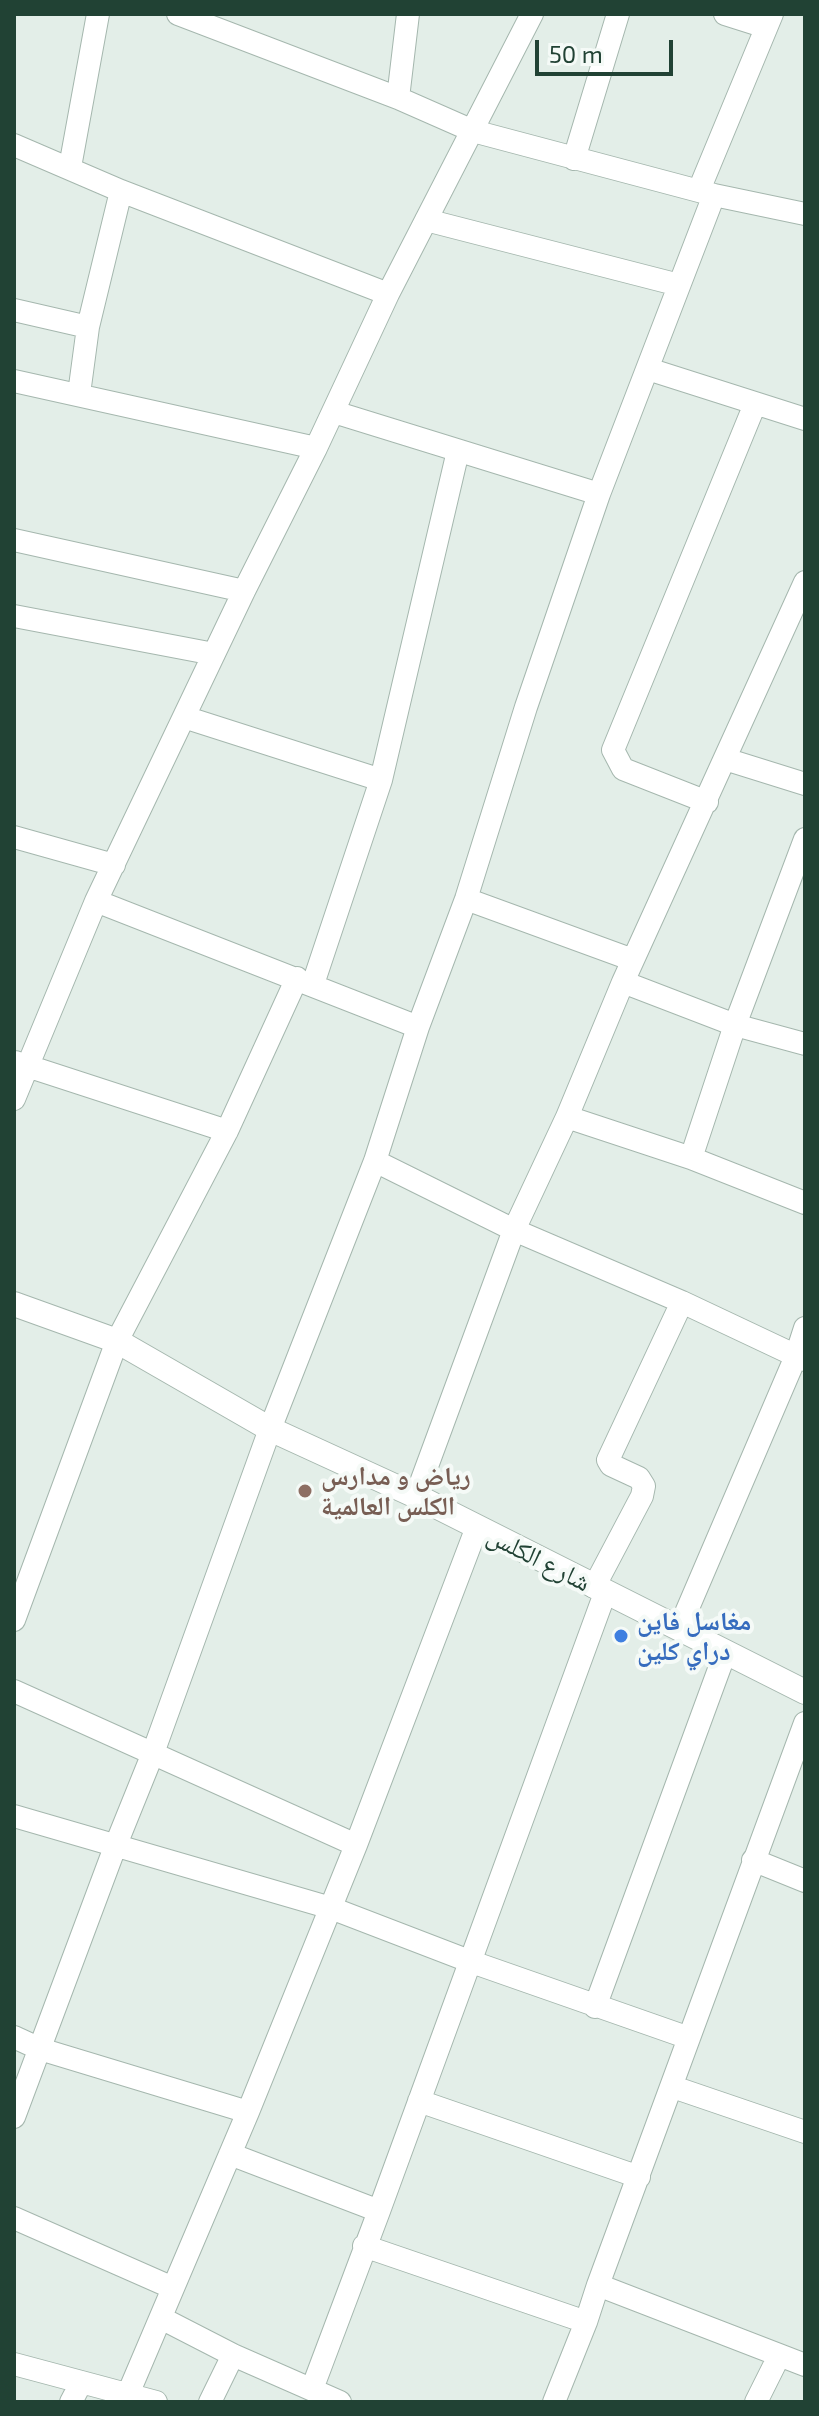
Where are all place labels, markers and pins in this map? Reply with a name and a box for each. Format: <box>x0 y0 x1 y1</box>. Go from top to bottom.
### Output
place label: رياض و مدارس الكلس العالمية <box>321 1460 470 1522</box>
marker: رياض و مدارس الكلس العالمية <box>296 1482 314 1500</box>
place label: مغاسل فاين دراي كلين <box>637 1605 751 1666</box>
marker: مغاسل فاين دراي كلين <box>612 1627 630 1645</box>

